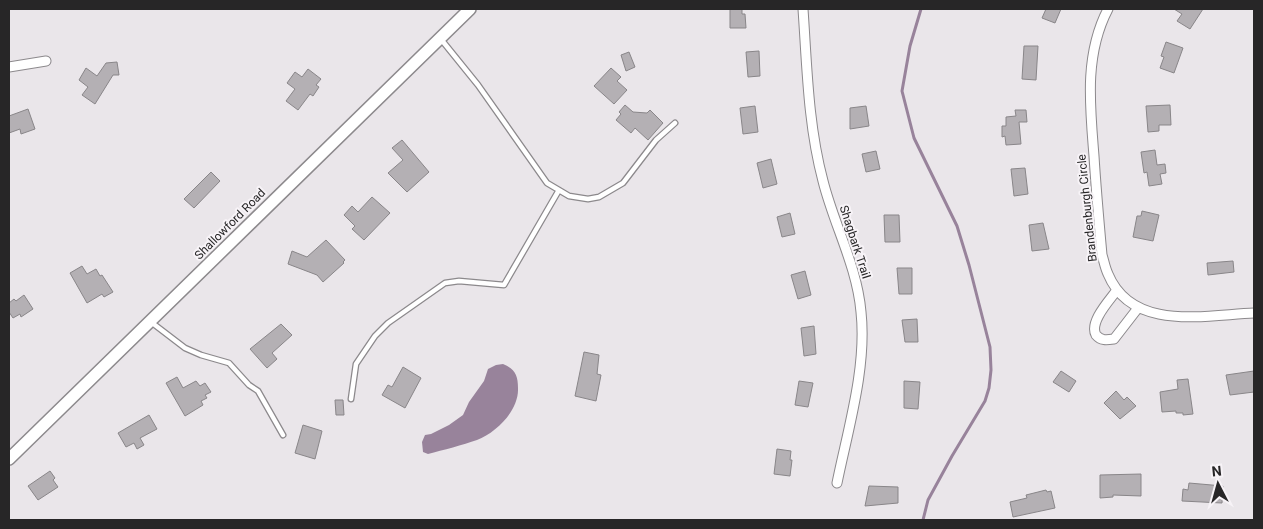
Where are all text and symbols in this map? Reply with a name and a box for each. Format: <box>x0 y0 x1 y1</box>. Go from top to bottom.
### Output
street label: Brandenburgh Circle <box>1074 154 1100 262</box>
street label: Shallowford Road <box>192 186 268 262</box>
street label: Shagbark Trail <box>837 204 873 280</box>
north arrow <box>1193 459 1243 509</box>
text: N <box>1211 463 1222 480</box>

